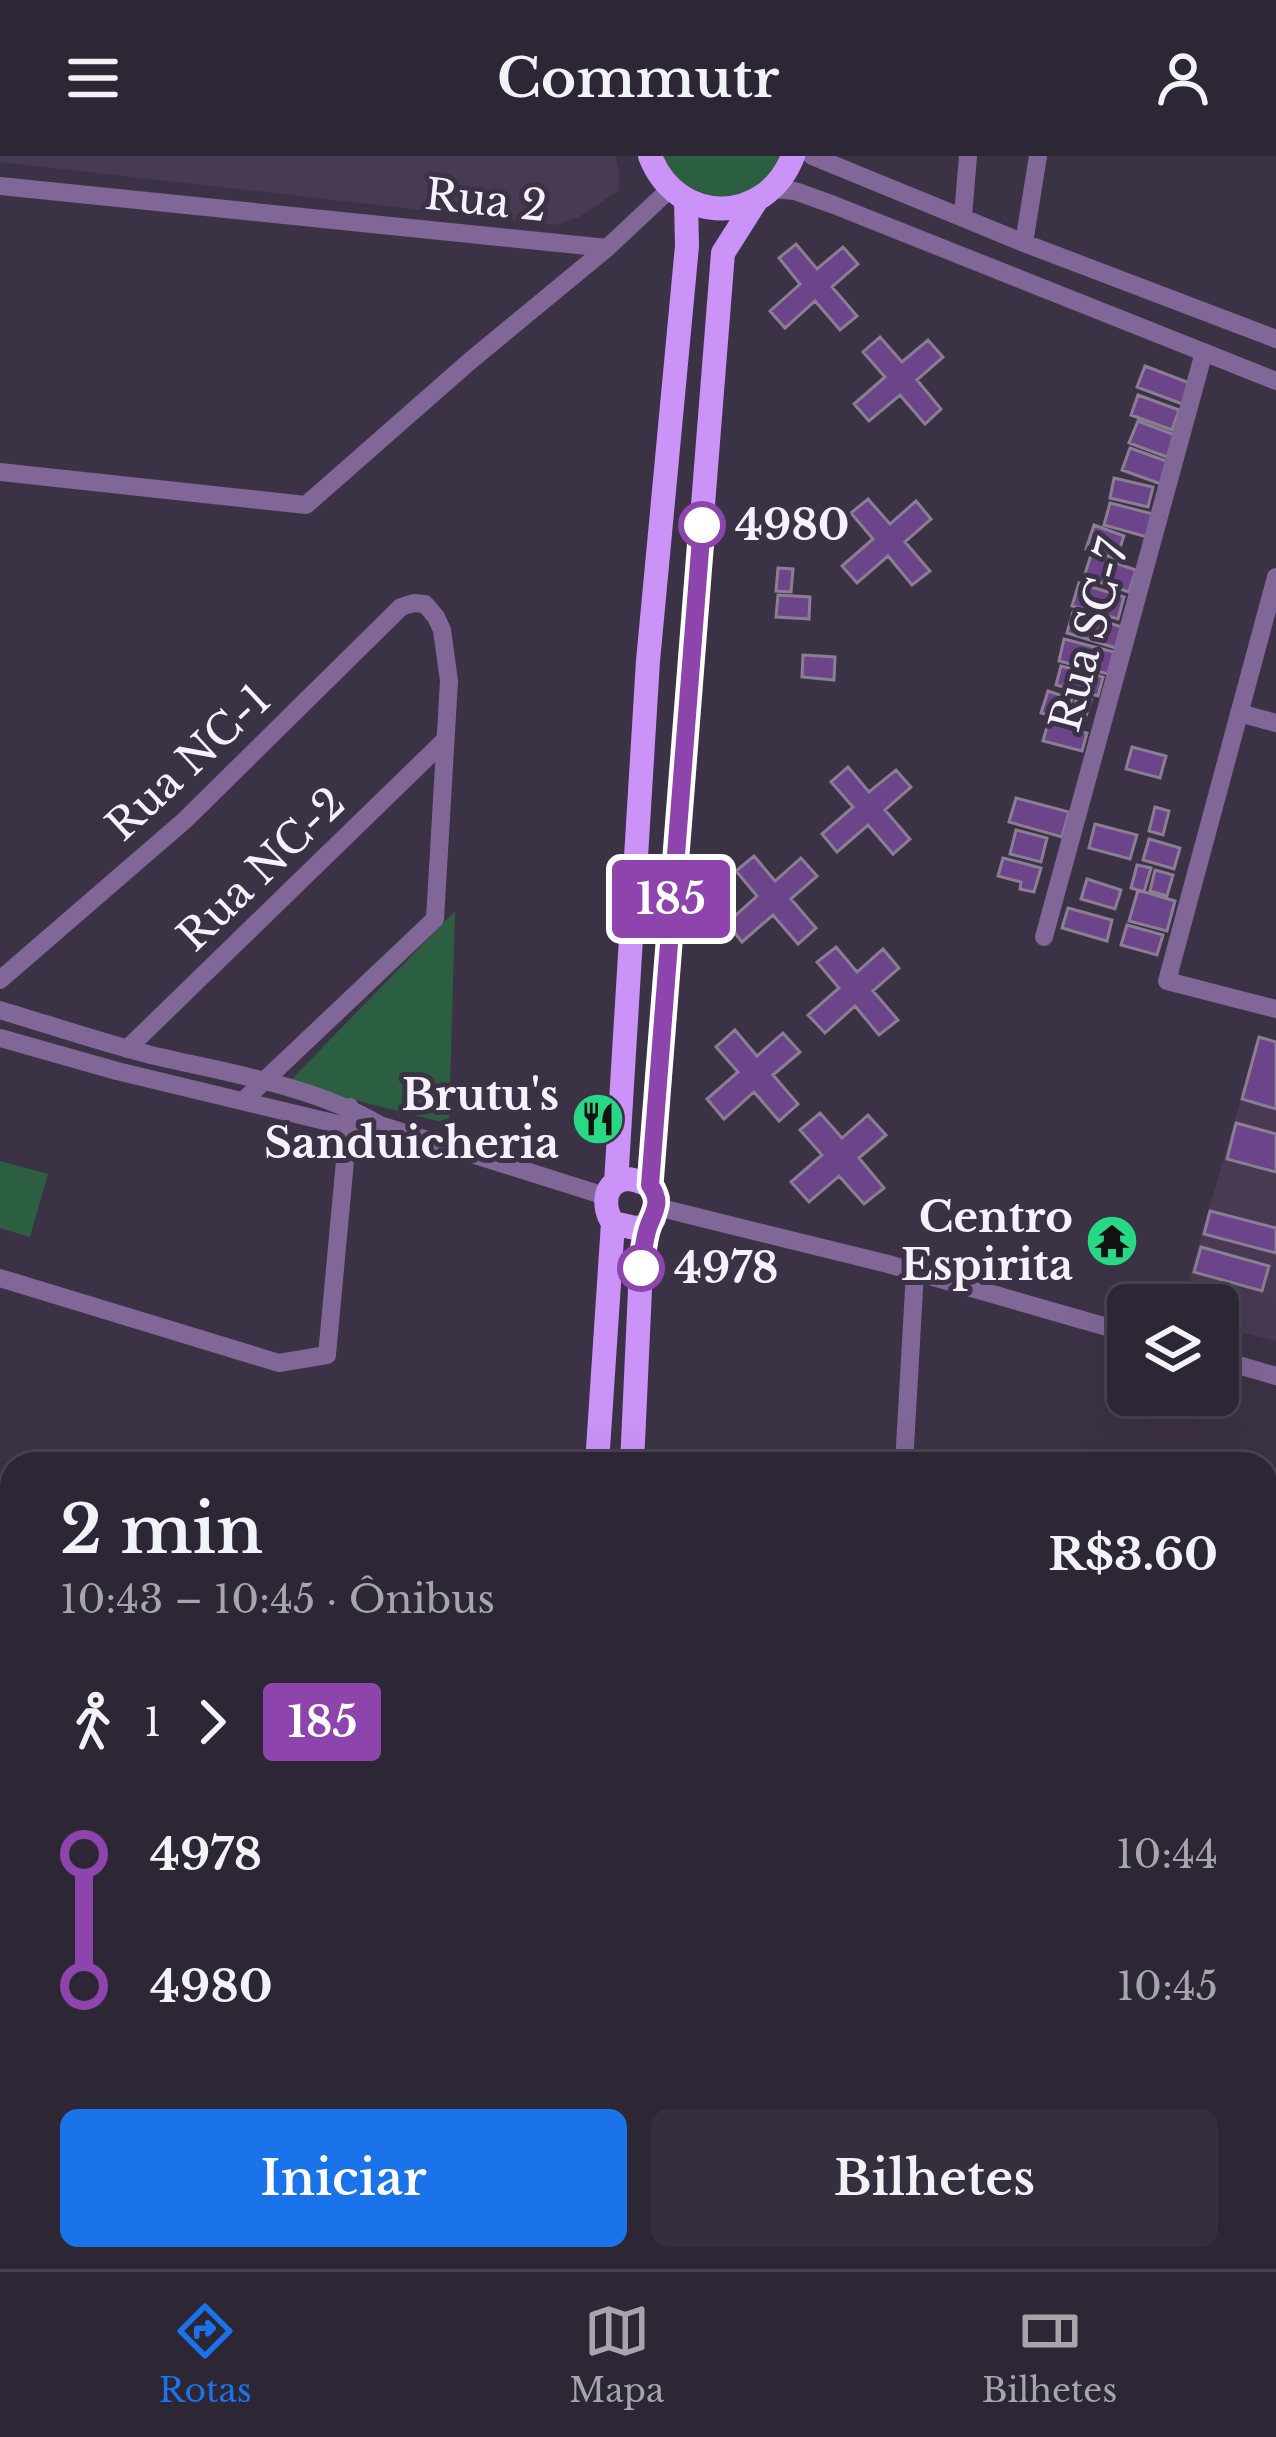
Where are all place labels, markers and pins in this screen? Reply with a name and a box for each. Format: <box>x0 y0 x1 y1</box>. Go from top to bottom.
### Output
place label: 4980 <box>735 499 850 551</box>
marker: 4980 <box>680 503 724 547</box>
place label: Brutu's Sanduicheria <box>264 1069 559 1169</box>
restaurant icon: Brutu's Sanduicheria <box>570 1091 626 1147</box>
place label: Centro Espirita <box>901 1191 1073 1291</box>
temple icon: Centro Espirita <box>1084 1213 1140 1269</box>
place label: 4978 <box>674 1242 779 1294</box>
marker: 4978 <box>619 1246 663 1290</box>

